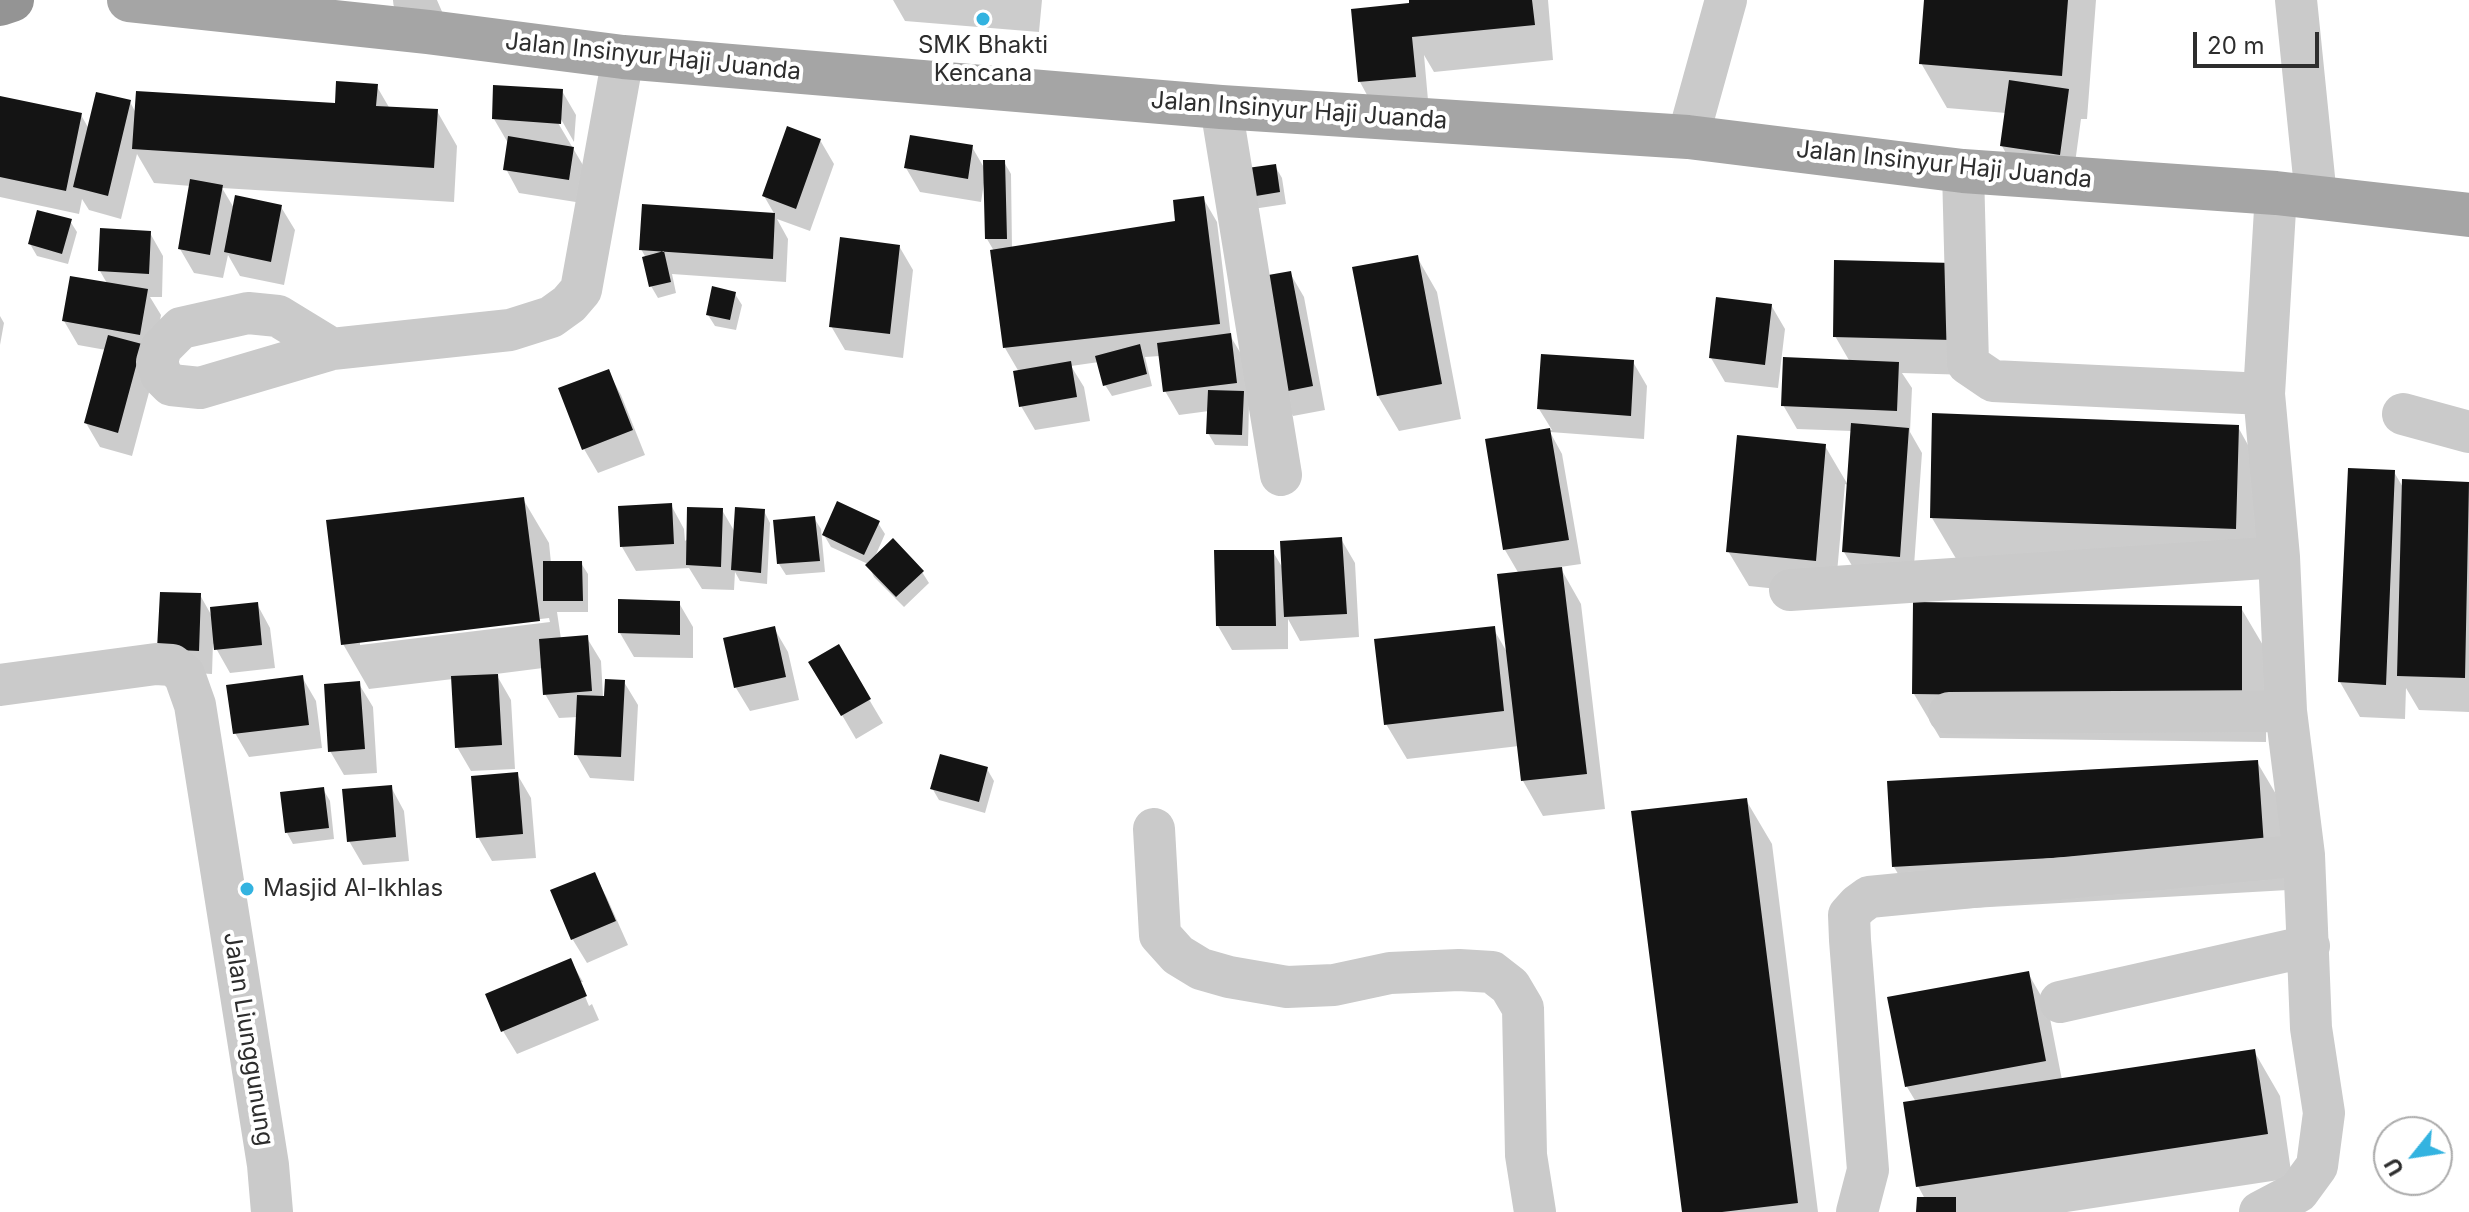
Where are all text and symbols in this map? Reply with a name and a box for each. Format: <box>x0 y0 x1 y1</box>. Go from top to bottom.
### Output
marker: SMK Bhakti Kencana <box>974 10 992 28</box>
scale bar <box>2197 16 2323 66</box>
street label: Jalan Insinyur Haji Juanda <box>504 27 802 87</box>
text: 20 m <box>2207 31 2265 60</box>
place label: SMK Bhakti Kencana <box>918 32 1048 88</box>
street label: Jalan Insinyur Haji Juanda <box>1150 86 1448 136</box>
street label: Jalan Insinyur Haji Juanda <box>1795 135 2093 195</box>
place label: Masjid Al-Ikhlas <box>263 875 443 903</box>
marker: Masjid Al-Ikhlas <box>238 880 256 898</box>
street label: Jalan Liunggunung <box>217 930 279 1148</box>
north arrow <box>2373 1116 2453 1196</box>
text: U <box>2379 1154 2409 1180</box>

